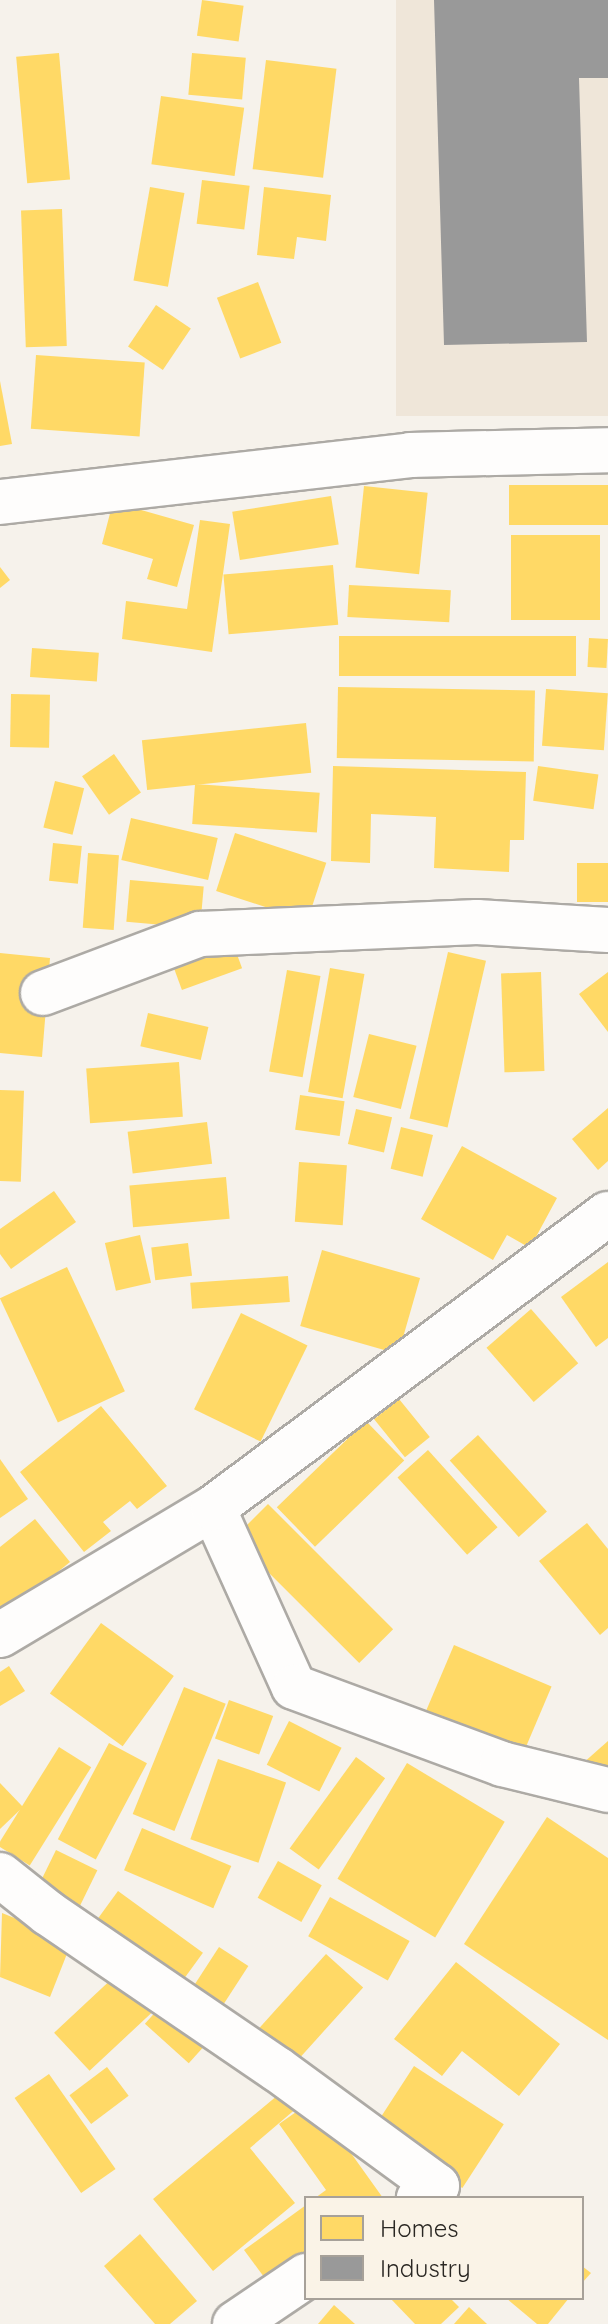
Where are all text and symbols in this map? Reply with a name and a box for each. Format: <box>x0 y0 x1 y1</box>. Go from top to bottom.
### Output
legend <box>304 2196 584 2300</box>
text: Homes <box>380 2213 458 2243</box>
text: Industry <box>380 2253 471 2283</box>

